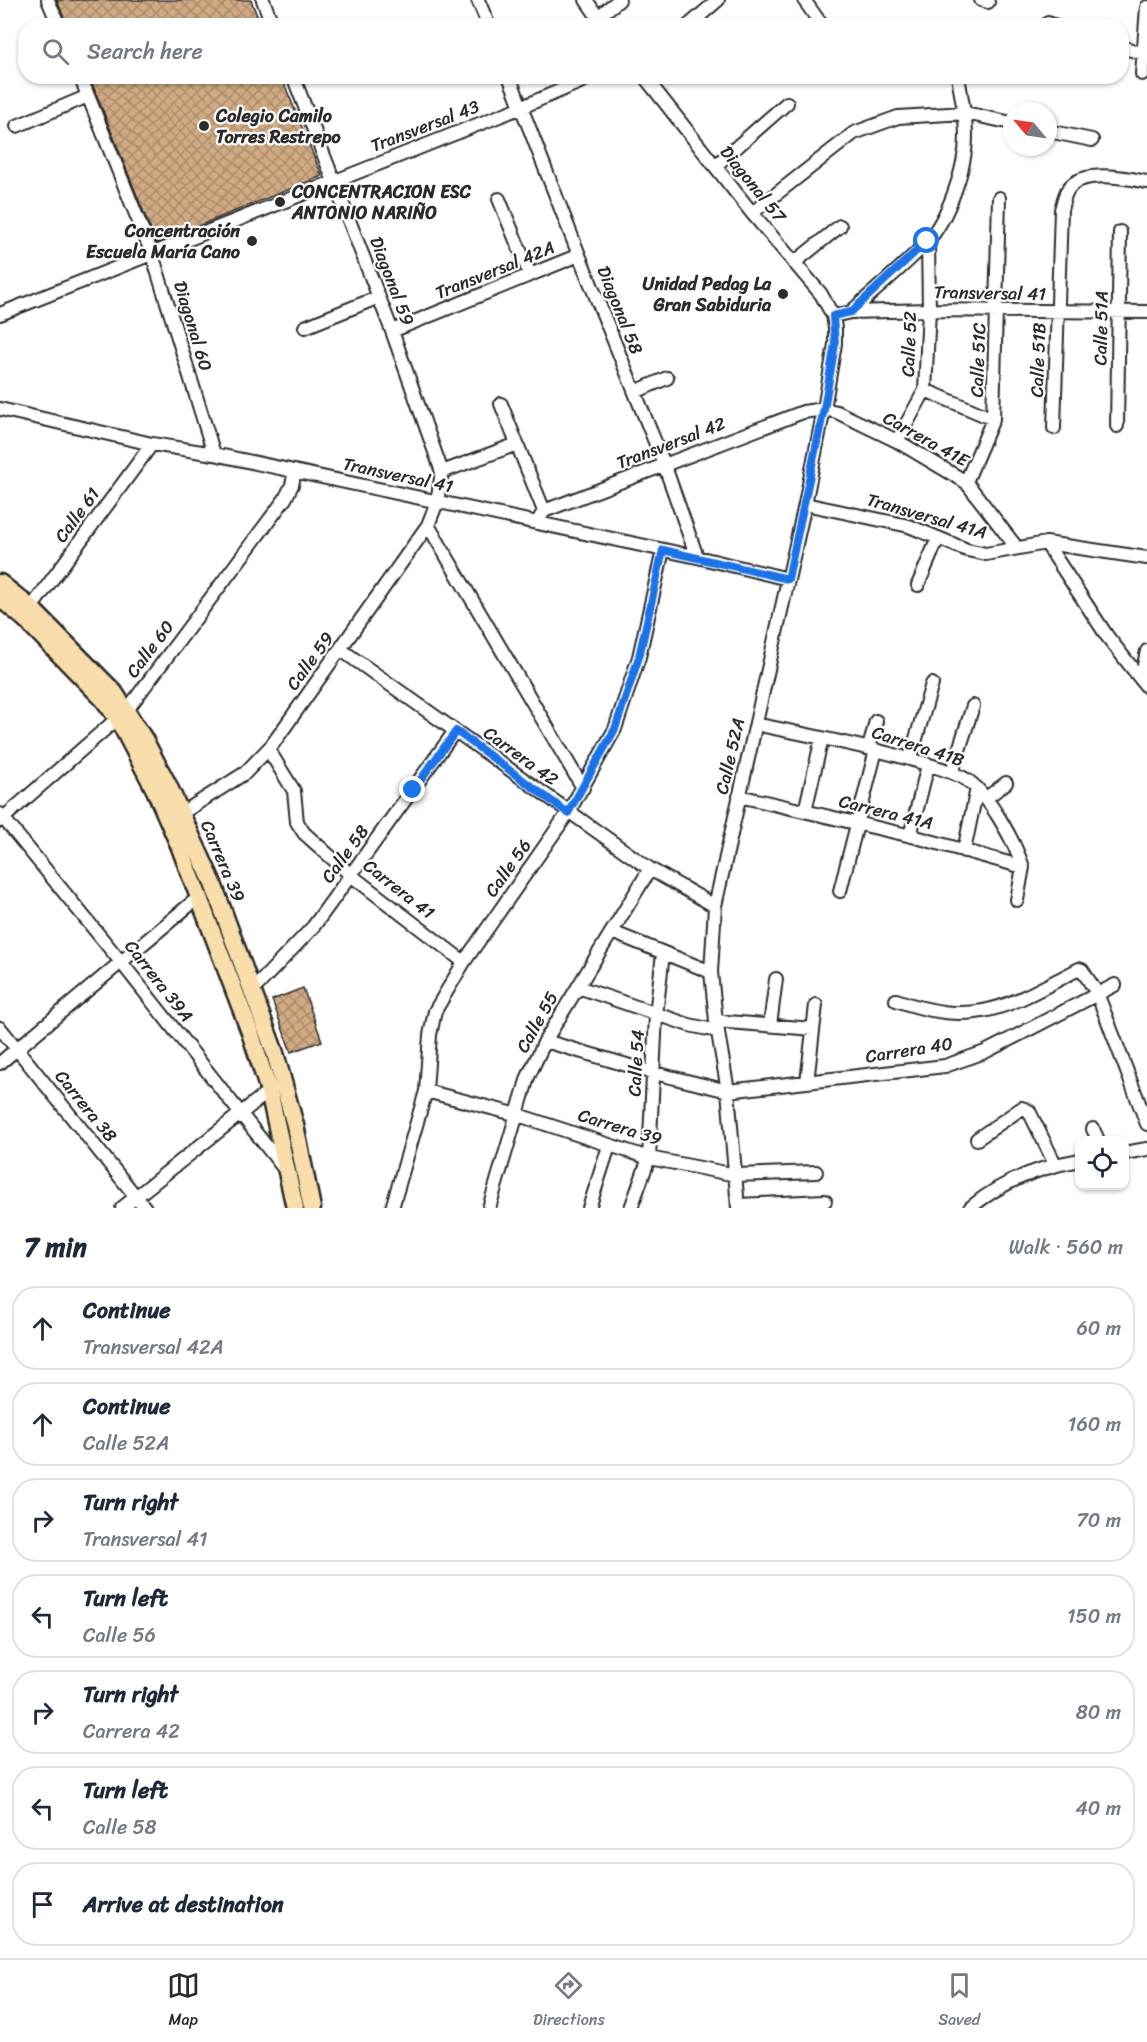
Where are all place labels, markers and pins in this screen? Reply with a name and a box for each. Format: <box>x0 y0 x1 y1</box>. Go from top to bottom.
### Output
place label: Colegio Camilo Torres Restrepo <box>215 100 341 153</box>
marker: Colegio Camilo Torres Restrepo <box>197 119 211 133</box>
place label: CONCENTRACION ESC ANTONIO NARIÑO <box>291 176 472 229</box>
marker: CONCENTRACION ESC ANTONIO NARIÑO <box>273 195 287 209</box>
place label: Concentración Escuela María Cano <box>86 215 241 268</box>
marker: Concentración Escuela María Cano <box>245 234 259 248</box>
place label: Unidad Pedag La Gran Sabiduria <box>642 268 772 321</box>
marker: Unidad Pedag La Gran Sabiduria <box>776 287 790 301</box>

